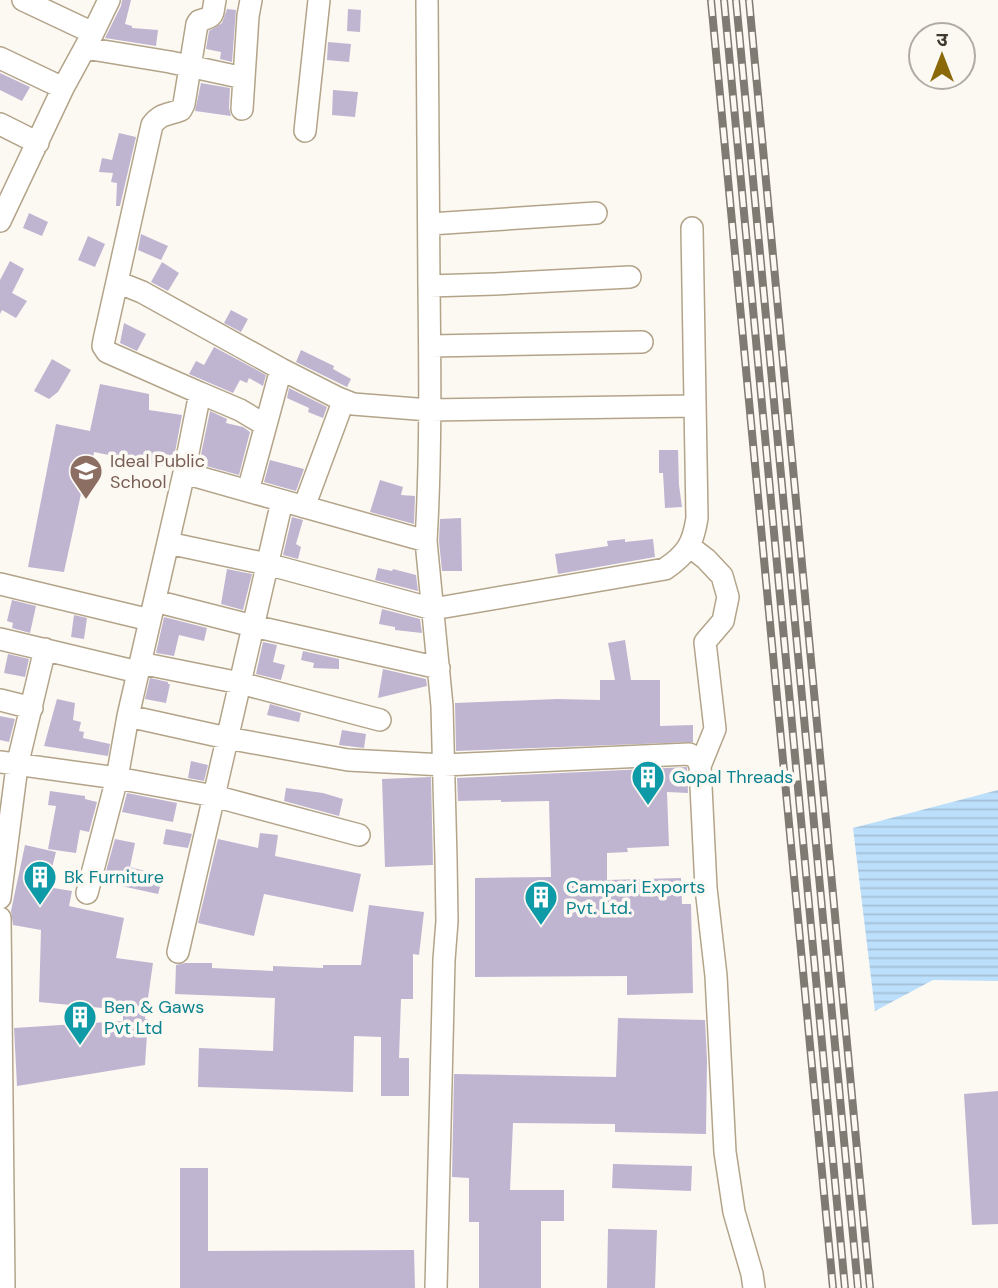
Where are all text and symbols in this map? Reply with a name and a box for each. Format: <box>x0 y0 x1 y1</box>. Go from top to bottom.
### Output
north arrow <box>907 21 977 91</box>
text: उ <box>936 27 948 52</box>
place label: Ideal Public School <box>110 449 205 494</box>
school or university icon: Ideal Public School <box>67 452 105 501</box>
building icon: Gopal Threads <box>629 758 667 807</box>
place label: Gopal Threads <box>672 765 793 789</box>
building icon: Bk Furniture <box>21 858 59 907</box>
place label: Bk Furniture <box>64 865 164 889</box>
place label: Campari Exports Pvt. Ltd. <box>566 875 705 920</box>
building icon: Campari Exports Pvt. Ltd. <box>522 878 560 927</box>
place label: Ben & Gaws Pvt Ltd <box>104 995 204 1040</box>
building icon: Ben & Gaws Pvt Ltd <box>61 998 99 1047</box>

